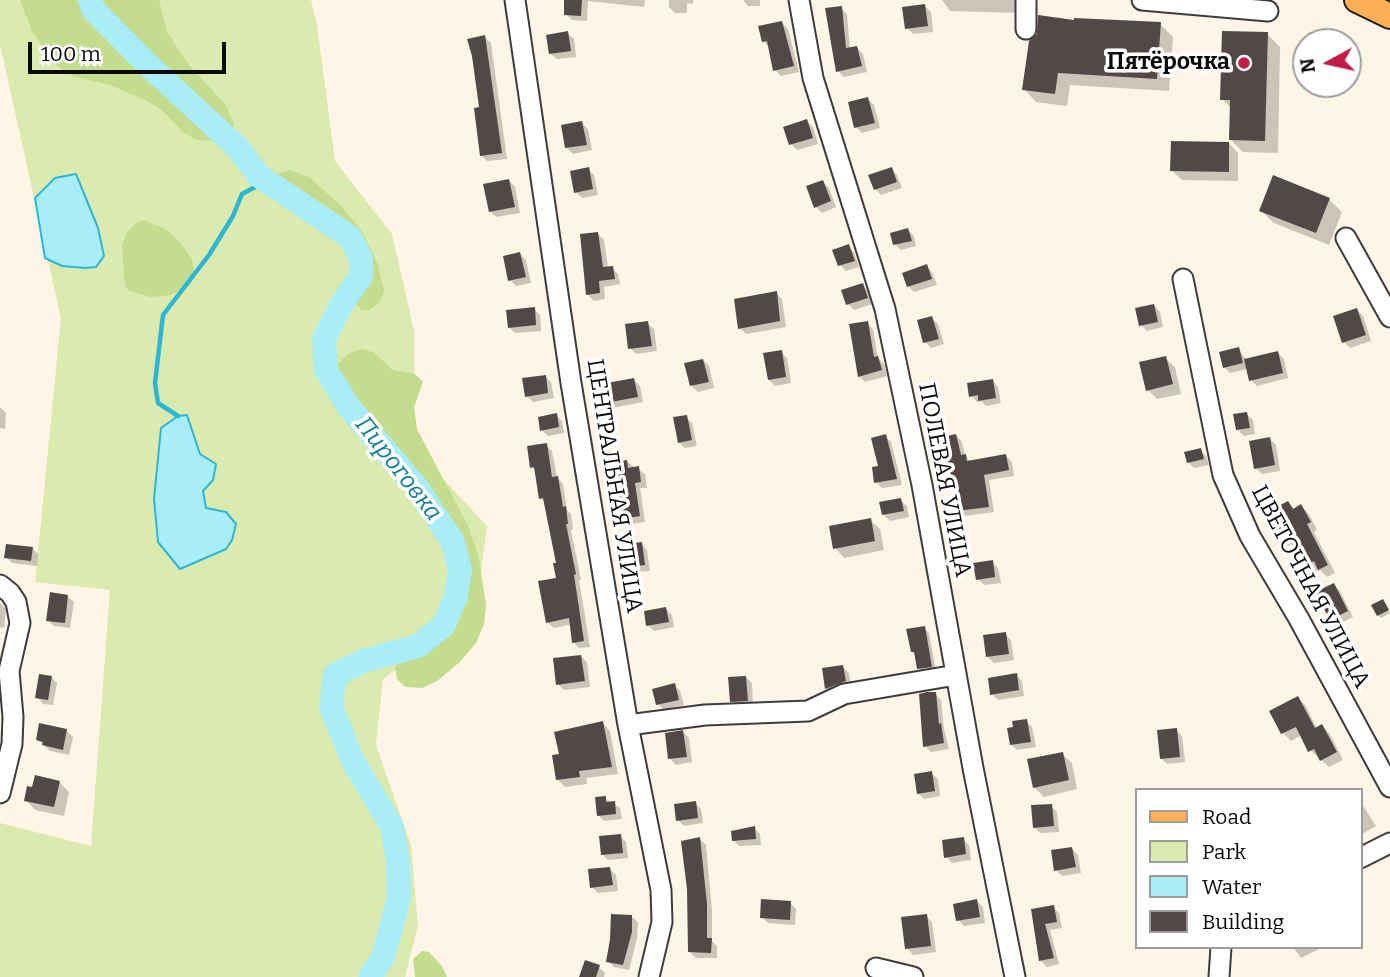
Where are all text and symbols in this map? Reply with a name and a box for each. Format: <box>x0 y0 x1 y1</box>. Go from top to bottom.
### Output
scale bar <box>32 28 229 72</box>
north arrow <box>1292 28 1362 98</box>
text: 100 m <box>41 41 101 67</box>
place label: Пятёрочка <box>1107 49 1230 77</box>
marker: Пятёрочка <box>1236 55 1252 71</box>
text: N <box>1295 57 1320 75</box>
street label: ЦЕНТРАЛЬНАЯ УЛИЦА <box>580 357 648 615</box>
street label: ПОЛЕВАЯ УЛИЦА <box>912 381 976 579</box>
water label: Пироговка <box>348 411 448 527</box>
street label: ЦВЕТОЧНАЯ УЛИЦА <box>1245 481 1375 693</box>
legend <box>1134 788 1362 949</box>
text: Road <box>1202 804 1251 830</box>
text: Park <box>1202 839 1246 865</box>
text: Water <box>1202 874 1261 900</box>
text: Building <box>1202 909 1284 935</box>

